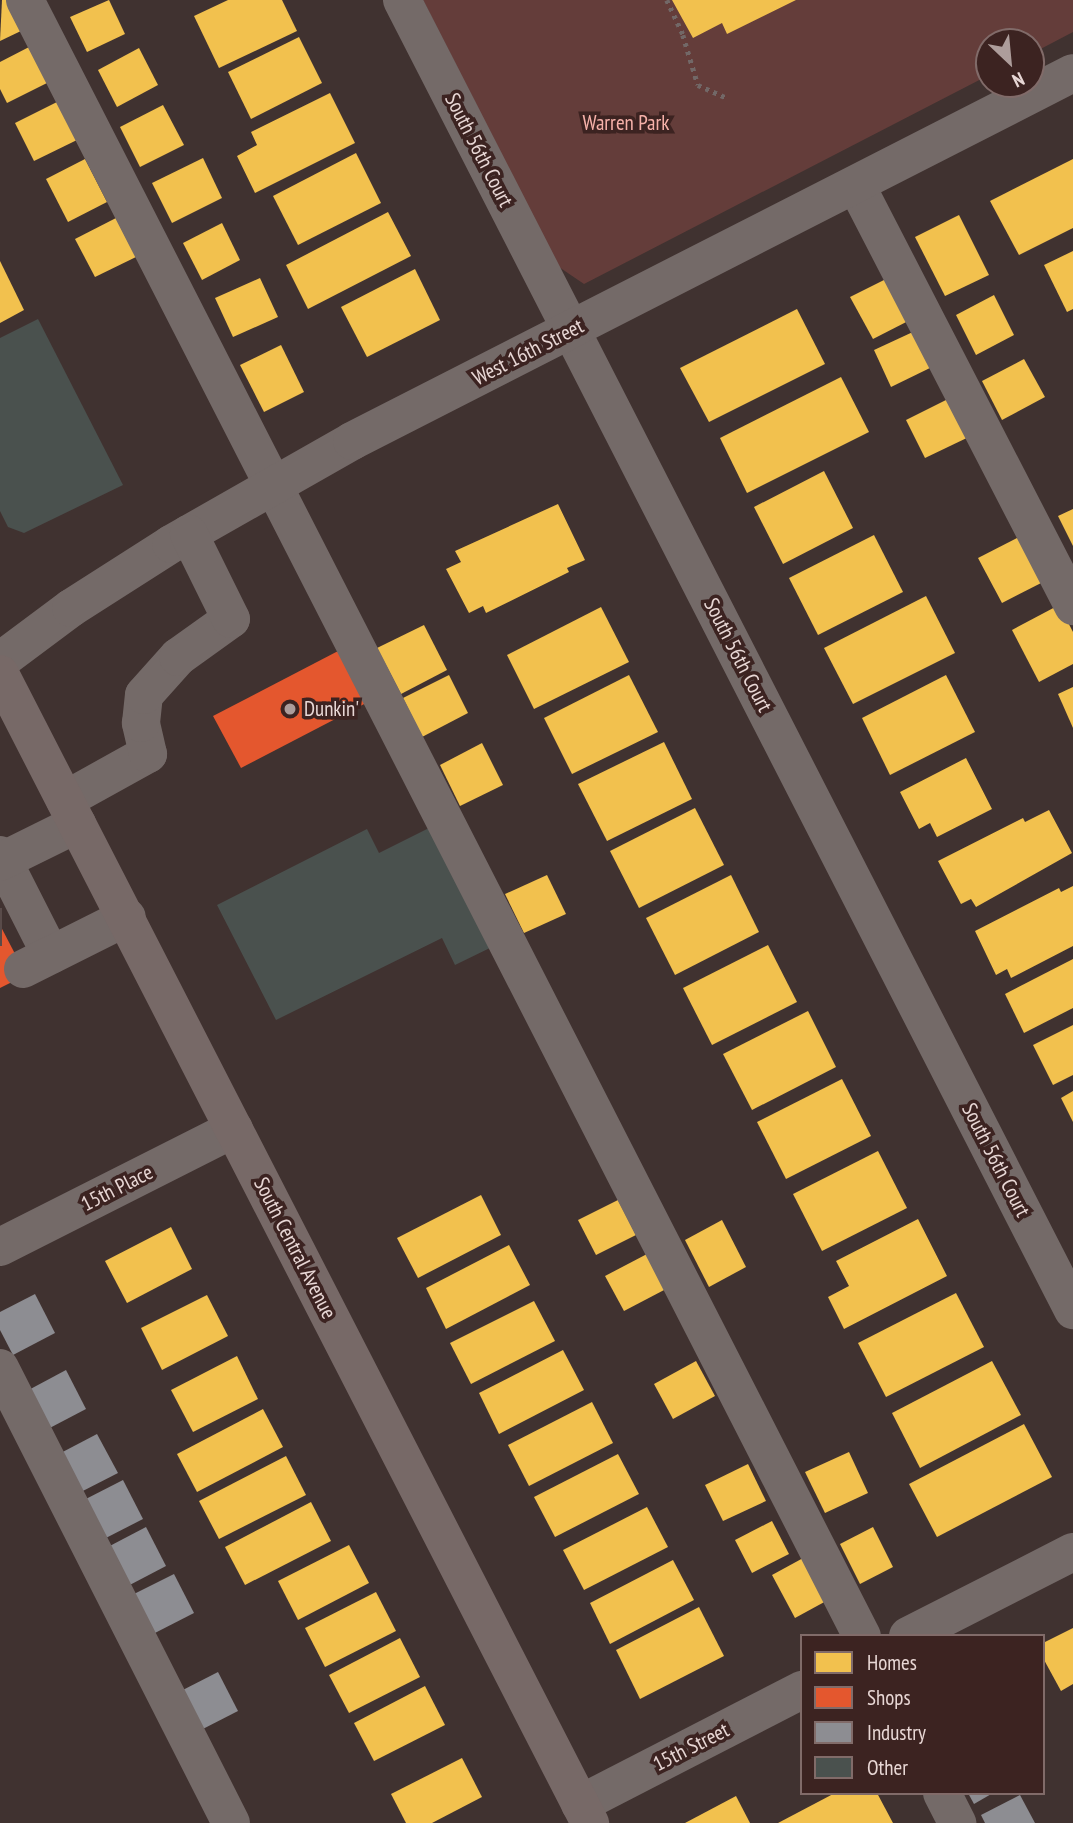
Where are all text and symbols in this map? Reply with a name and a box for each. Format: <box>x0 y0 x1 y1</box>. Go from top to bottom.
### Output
north arrow <box>975 28 1045 98</box>
text: N <box>1008 67 1028 93</box>
street label: South 56th Court <box>440 89 518 211</box>
park label: Warren Park <box>583 110 669 136</box>
street label: West 16th Street <box>468 313 588 391</box>
street label: South 56th Court <box>699 594 777 716</box>
place label: Dunkin' <box>304 696 359 722</box>
marker: Dunkin' <box>282 701 298 717</box>
street label: South 56th Court <box>957 1099 1035 1221</box>
street label: 15th Place <box>77 1159 157 1217</box>
street label: South Central Avenue <box>248 1173 342 1323</box>
legend <box>800 1634 1045 1795</box>
text: Homes <box>867 1649 917 1676</box>
text: Shops <box>867 1684 911 1711</box>
street label: 15th Street <box>649 1717 733 1777</box>
text: Industry <box>867 1719 926 1746</box>
text: Other <box>867 1754 908 1781</box>

